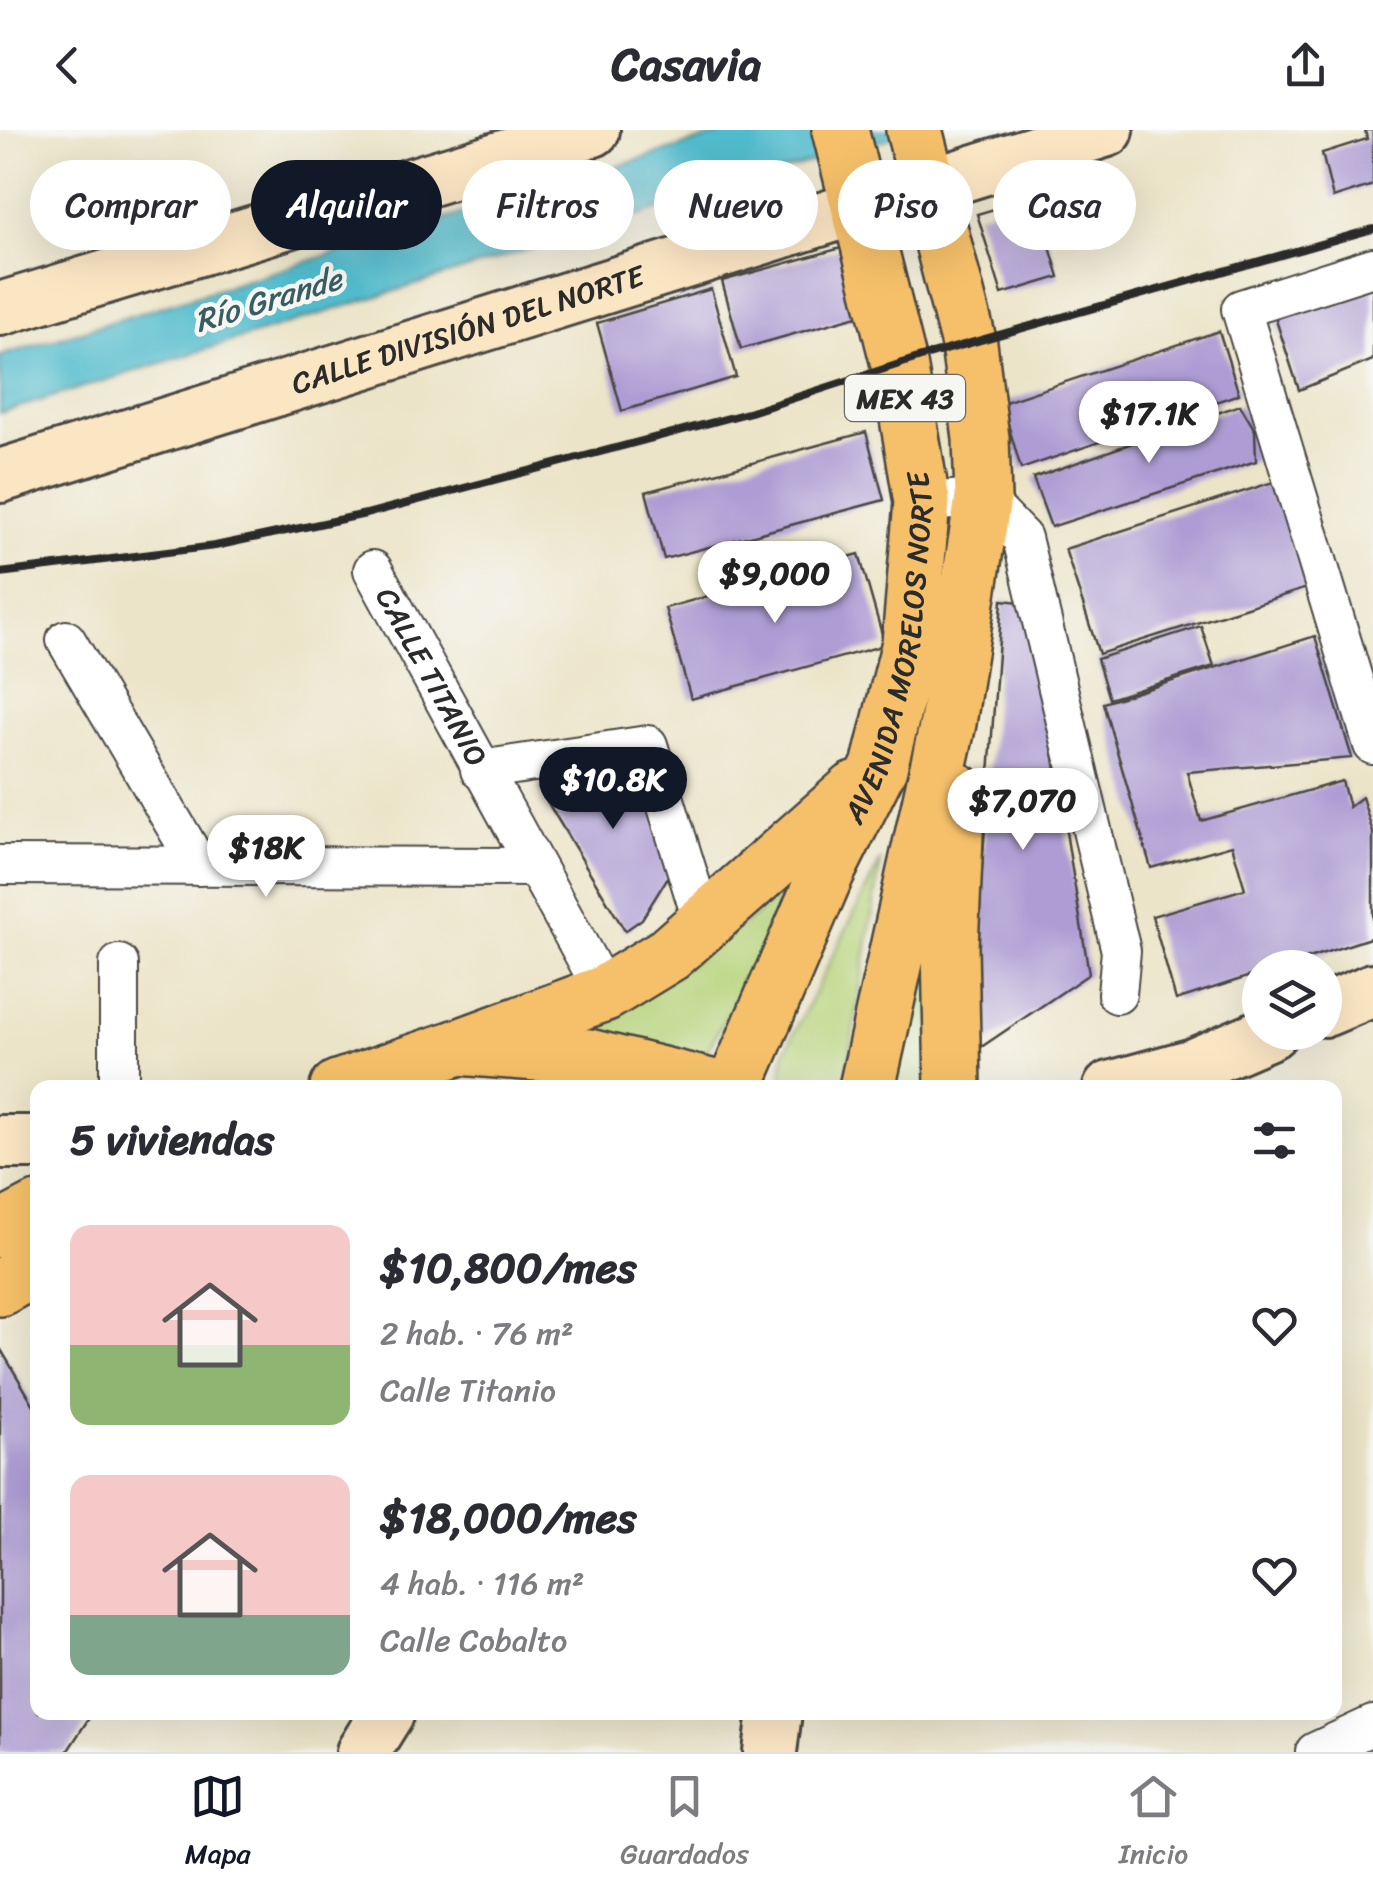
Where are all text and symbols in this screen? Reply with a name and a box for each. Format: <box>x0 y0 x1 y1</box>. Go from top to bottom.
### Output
text: Casavia <box>612 25 761 105</box>
icon: back <box>40 38 95 93</box>
icon: share <box>1278 38 1333 93</box>
chip: Comprar <box>30 160 231 250</box>
chip: Alquilar <box>251 160 442 250</box>
chip: Filtros <box>462 160 634 250</box>
chip: Nuevo <box>654 160 818 250</box>
chip: Piso <box>838 160 973 250</box>
chip: Casa <box>993 160 1136 250</box>
street label: CALLE DIVISIÓN DEL NORTE <box>284 249 653 410</box>
water label: Río Grande <box>187 250 352 349</box>
road number: MEX 43 <box>845 375 965 421</box>
pin: $17.1K <box>1068 381 1230 466</box>
text: $17.1K <box>1101 385 1197 442</box>
street label: AVENIDA MORELOS NORTE <box>827 465 949 834</box>
pin: $9,000 <box>694 541 856 626</box>
text: $9,000 <box>720 545 830 602</box>
street label: CALLE TITANIO <box>360 577 503 777</box>
pin: $10.8K <box>532 747 694 832</box>
text: $10.8K <box>561 751 665 808</box>
pin: $7,070 <box>942 768 1104 853</box>
text: $7,070 <box>969 772 1077 829</box>
pin: $18K <box>207 815 325 900</box>
text: $18K <box>229 819 303 876</box>
map controls <box>1242 950 1342 1050</box>
button: layers <box>1242 950 1342 1050</box>
text: 5 viviendas <box>70 1103 274 1177</box>
icon: filters <box>1247 1113 1302 1168</box>
text: $10,800/mes <box>380 1231 637 1305</box>
icon: home <box>150 1265 270 1385</box>
icon: heart <box>1247 1298 1302 1353</box>
text: 2 hab. · 76 m² <box>380 1305 574 1362</box>
text: Calle Titanio <box>380 1362 556 1419</box>
text: $18,000/mes <box>380 1481 637 1555</box>
icon: home <box>150 1515 270 1635</box>
icon: heart <box>1247 1548 1302 1603</box>
text: 4 hab. · 116 m² <box>380 1555 584 1612</box>
text: Calle Cobalto <box>380 1612 567 1669</box>
tab: Mapa <box>185 1769 251 1878</box>
tab: Guardados <box>620 1769 749 1878</box>
tab: Inicio <box>1119 1769 1188 1878</box>

